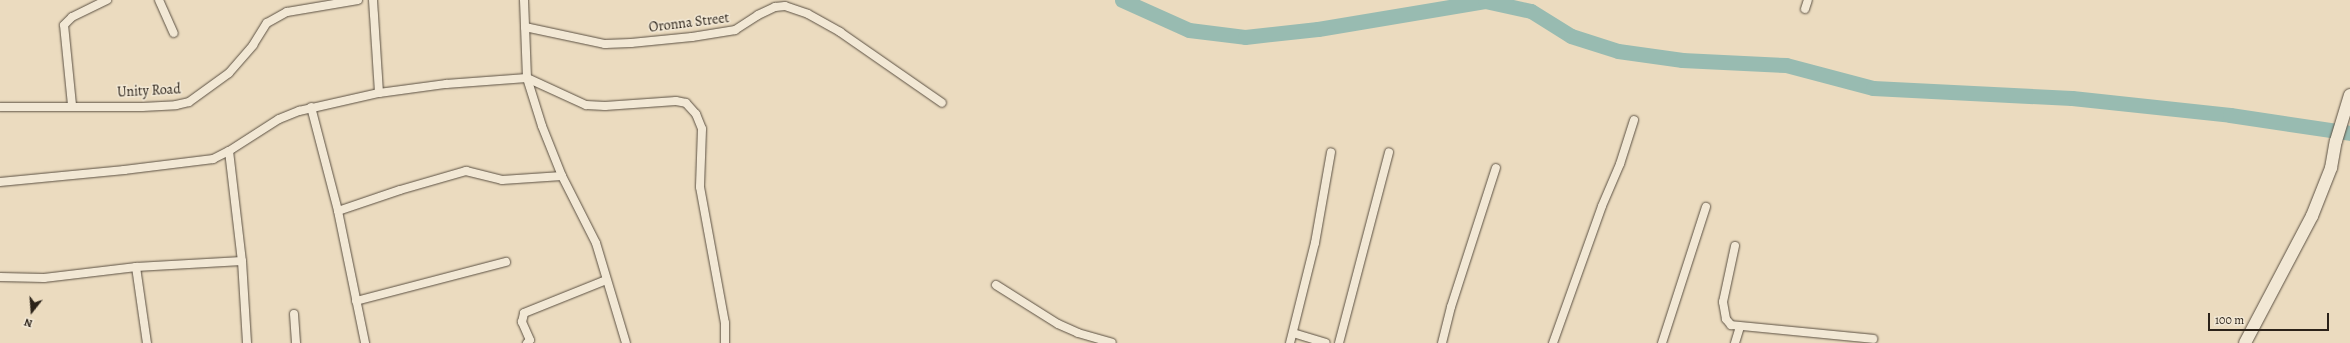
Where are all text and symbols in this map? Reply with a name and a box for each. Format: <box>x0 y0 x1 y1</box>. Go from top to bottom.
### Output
street label: Oronna Street <box>648 10 730 36</box>
street label: Unity Road <box>117 81 181 101</box>
north arrow <box>12 291 52 331</box>
scale bar <box>2210 305 2331 331</box>
text: 100 m <box>2215 312 2244 328</box>
text: N <box>22 315 34 331</box>

